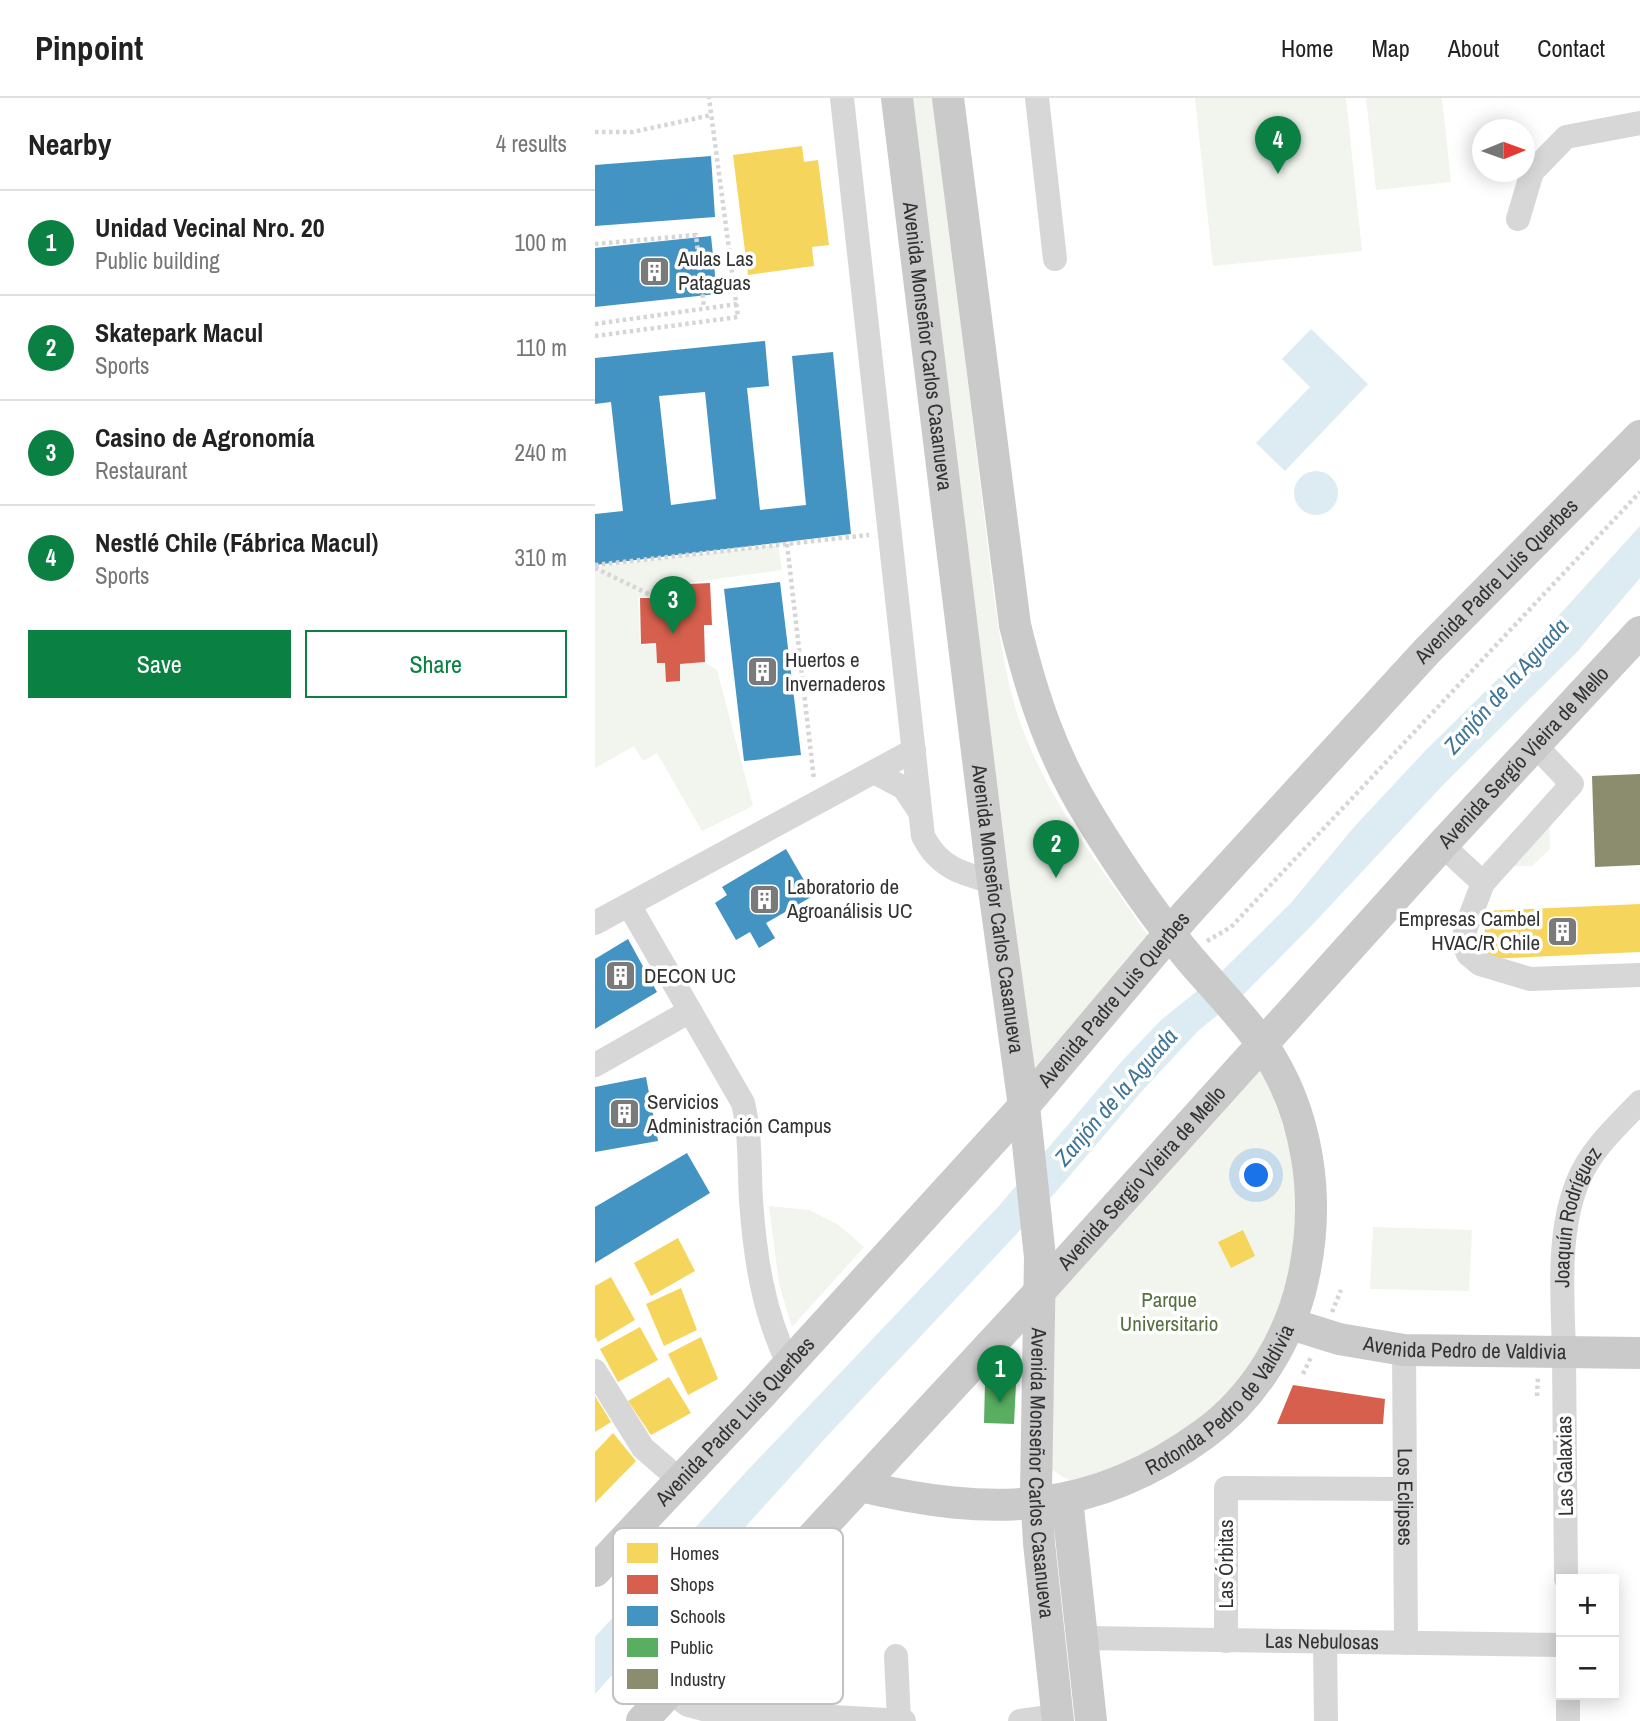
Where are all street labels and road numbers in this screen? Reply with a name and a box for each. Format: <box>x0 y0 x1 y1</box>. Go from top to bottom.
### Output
street label: Avenida Monseñor Carlos Casanueva <box>896 199 960 493</box>
street label: Avenida Padre Luis Querbes <box>1407 492 1584 670</box>
street label: Avenida Sergio Vieira de Mello <box>1430 660 1615 855</box>
street label: Avenida Monseñor Carlos Casanueva <box>965 762 1032 1055</box>
street label: Avenida Padre Luis Querbes <box>1030 905 1196 1094</box>
street label: Avenida Sergio Vieira de Mello <box>1050 1079 1232 1277</box>
street label: Joaquín Rodríguez <box>1547 1140 1608 1288</box>
street label: Rotonda Pedro de Valdivia <box>1140 1319 1301 1482</box>
street label: Avenida Monseñor Carlos Casanueva <box>1022 1326 1062 1620</box>
street label: Avenida Pedro de Valdivia <box>1360 1328 1567 1366</box>
street label: Avenida Padre Luis Querbes <box>648 1330 821 1513</box>
street label: Las Galaxias <box>1549 1416 1580 1517</box>
street label: Los Eclipses <box>1391 1448 1420 1546</box>
street label: Las Órbitas <box>1211 1519 1240 1609</box>
street label: Las Nebulosas <box>1265 1626 1379 1656</box>

